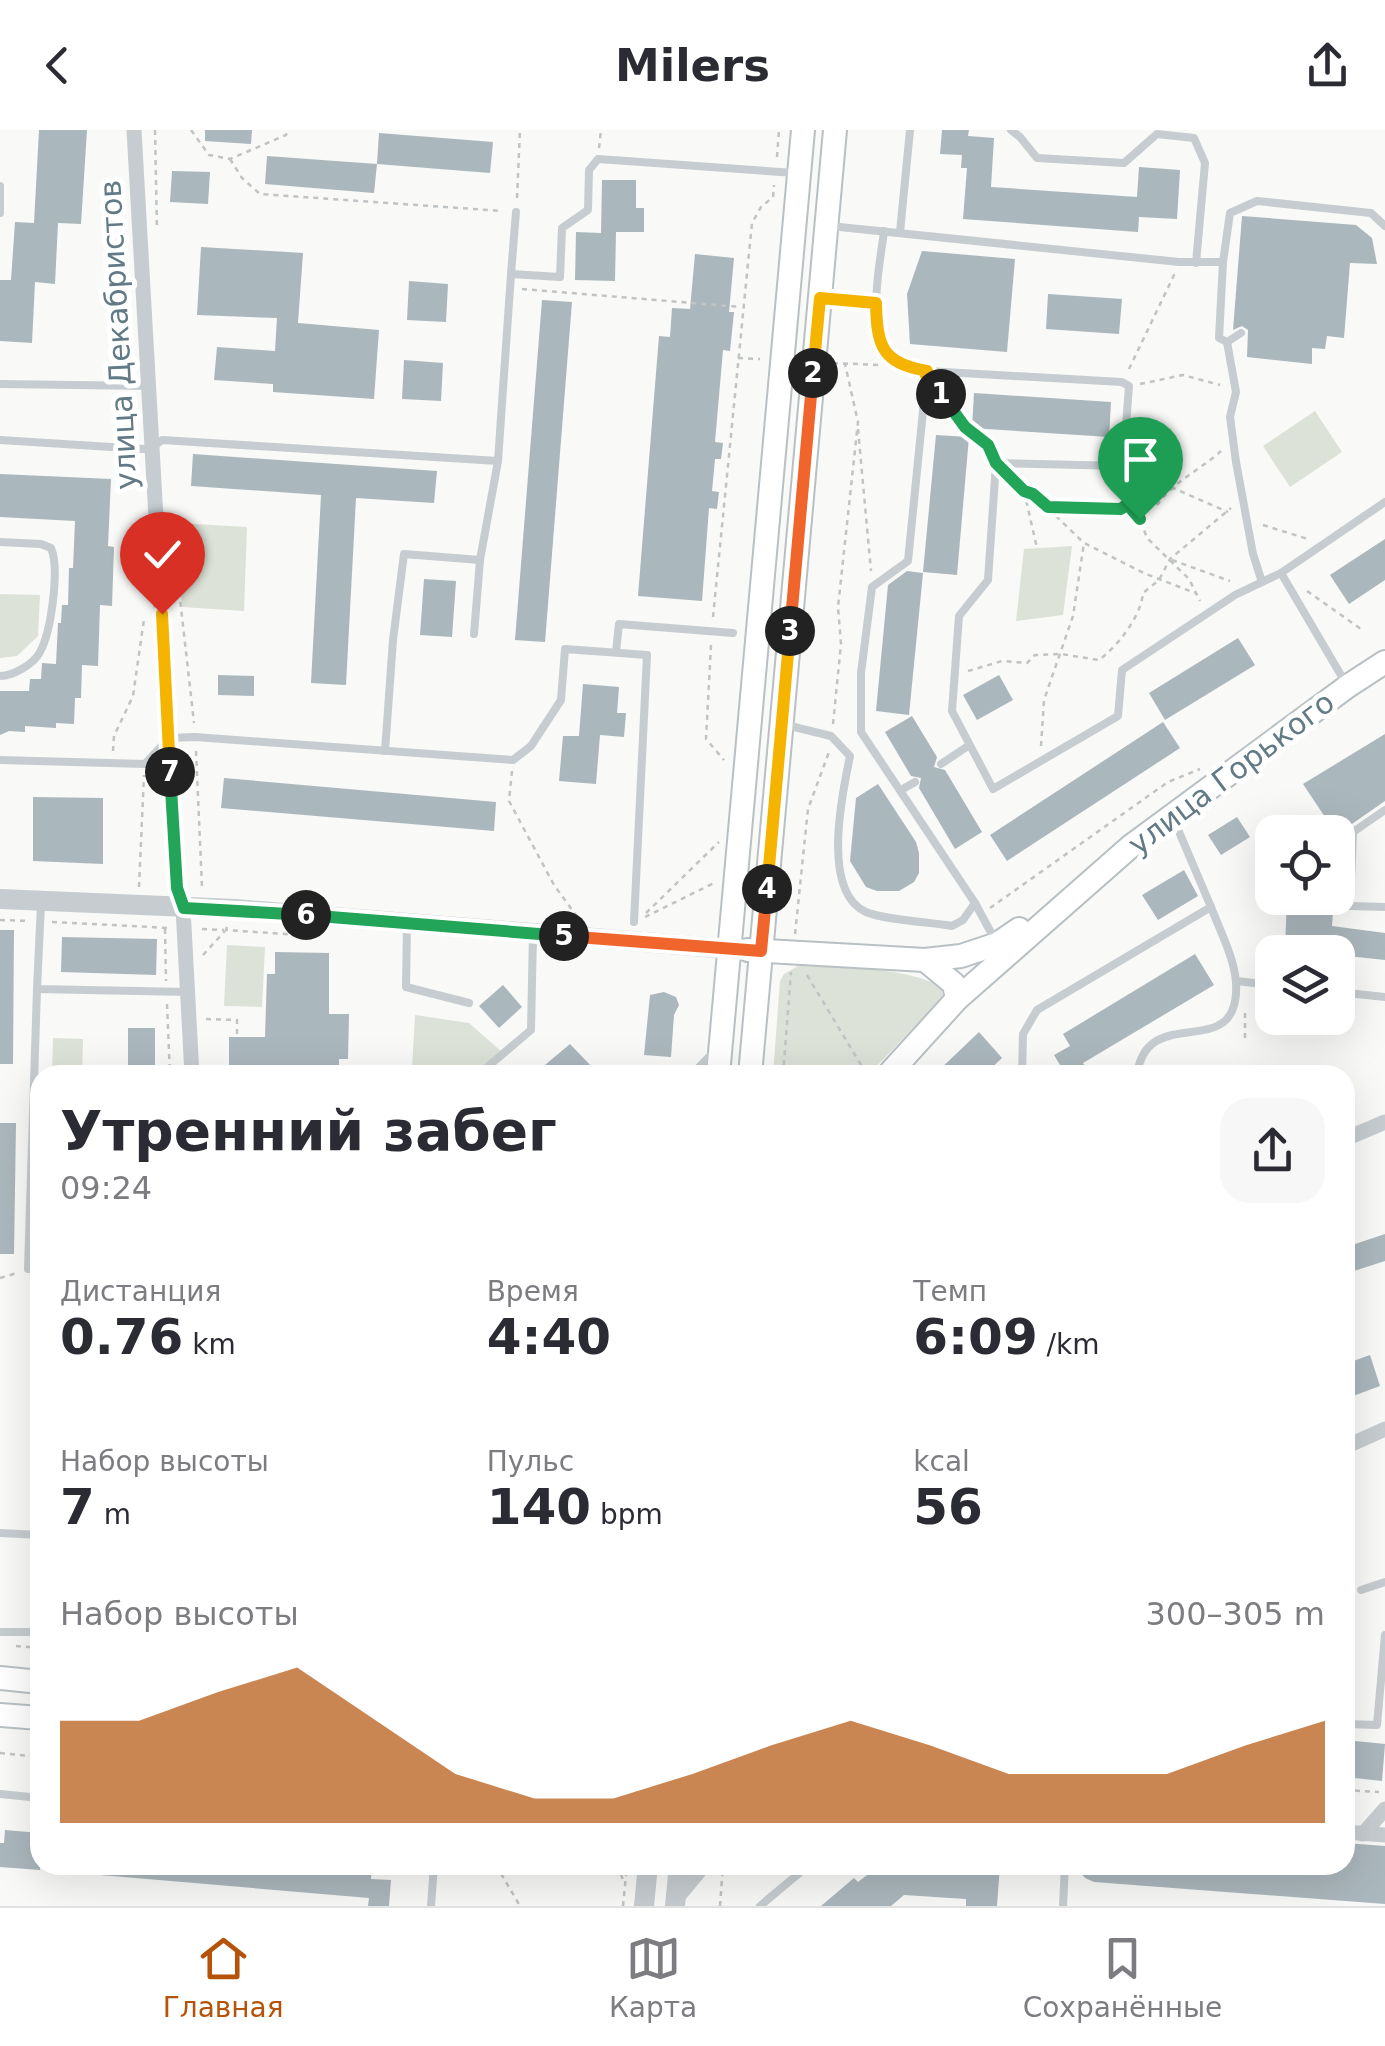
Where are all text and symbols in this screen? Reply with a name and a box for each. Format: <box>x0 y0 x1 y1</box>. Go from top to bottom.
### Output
icon: back <box>30 38 85 93</box>
icon: share <box>1300 38 1355 93</box>
text: Milers <box>615 39 770 92</box>
street label: улица Декабристов <box>92 179 144 491</box>
pin: 2 <box>788 348 838 398</box>
text: 2 <box>803 356 823 389</box>
pin: 1 <box>916 369 966 419</box>
text: 1 <box>931 377 951 410</box>
pin <box>1098 417 1183 520</box>
icon: arrive <box>1113 432 1168 487</box>
pin <box>120 512 205 615</box>
icon: check <box>135 527 190 582</box>
pin: 3 <box>765 606 815 656</box>
text: 3 <box>780 614 800 647</box>
street label: улица Горького <box>1121 684 1341 862</box>
pin: 7 <box>145 747 195 797</box>
text: 7 <box>160 755 180 788</box>
map controls <box>1255 815 1355 1035</box>
button: locate <box>1255 815 1355 915</box>
pin: 4 <box>742 864 792 914</box>
text: 4 <box>757 872 777 905</box>
pin: 6 <box>281 890 331 940</box>
text: 6 <box>296 898 316 931</box>
pin: 5 <box>539 911 589 961</box>
text: 5 <box>554 919 574 952</box>
button: layers <box>1255 935 1355 1035</box>
button: share <box>1220 1098 1325 1203</box>
text: Утренний забег <box>60 1099 557 1163</box>
text: 09:24 <box>60 1169 152 1207</box>
text: Дистанция <box>60 1275 221 1308</box>
text: Время <box>487 1275 579 1308</box>
text: Темп <box>913 1275 987 1308</box>
text: 0.76 <box>60 1308 183 1366</box>
text: 4:40 <box>487 1308 611 1366</box>
text: 6:09 <box>913 1308 1038 1366</box>
text: km <box>183 1328 236 1361</box>
text: /km <box>1038 1328 1100 1361</box>
text: Набор высоты <box>60 1445 269 1478</box>
text: Пульс <box>487 1445 574 1478</box>
text: kcal <box>913 1445 970 1478</box>
text: 7 <box>60 1478 95 1536</box>
text: 140 <box>487 1478 591 1536</box>
text: 56 <box>913 1478 983 1536</box>
text: m <box>95 1498 131 1531</box>
text: bpm <box>591 1498 663 1531</box>
text: Набор высоты <box>60 1595 299 1633</box>
text: 300–305 m <box>1146 1595 1325 1633</box>
tab: Главная <box>163 1931 284 2024</box>
tab: Карта <box>609 1931 697 2024</box>
tab: Сохранённые <box>1023 1931 1222 2024</box>

